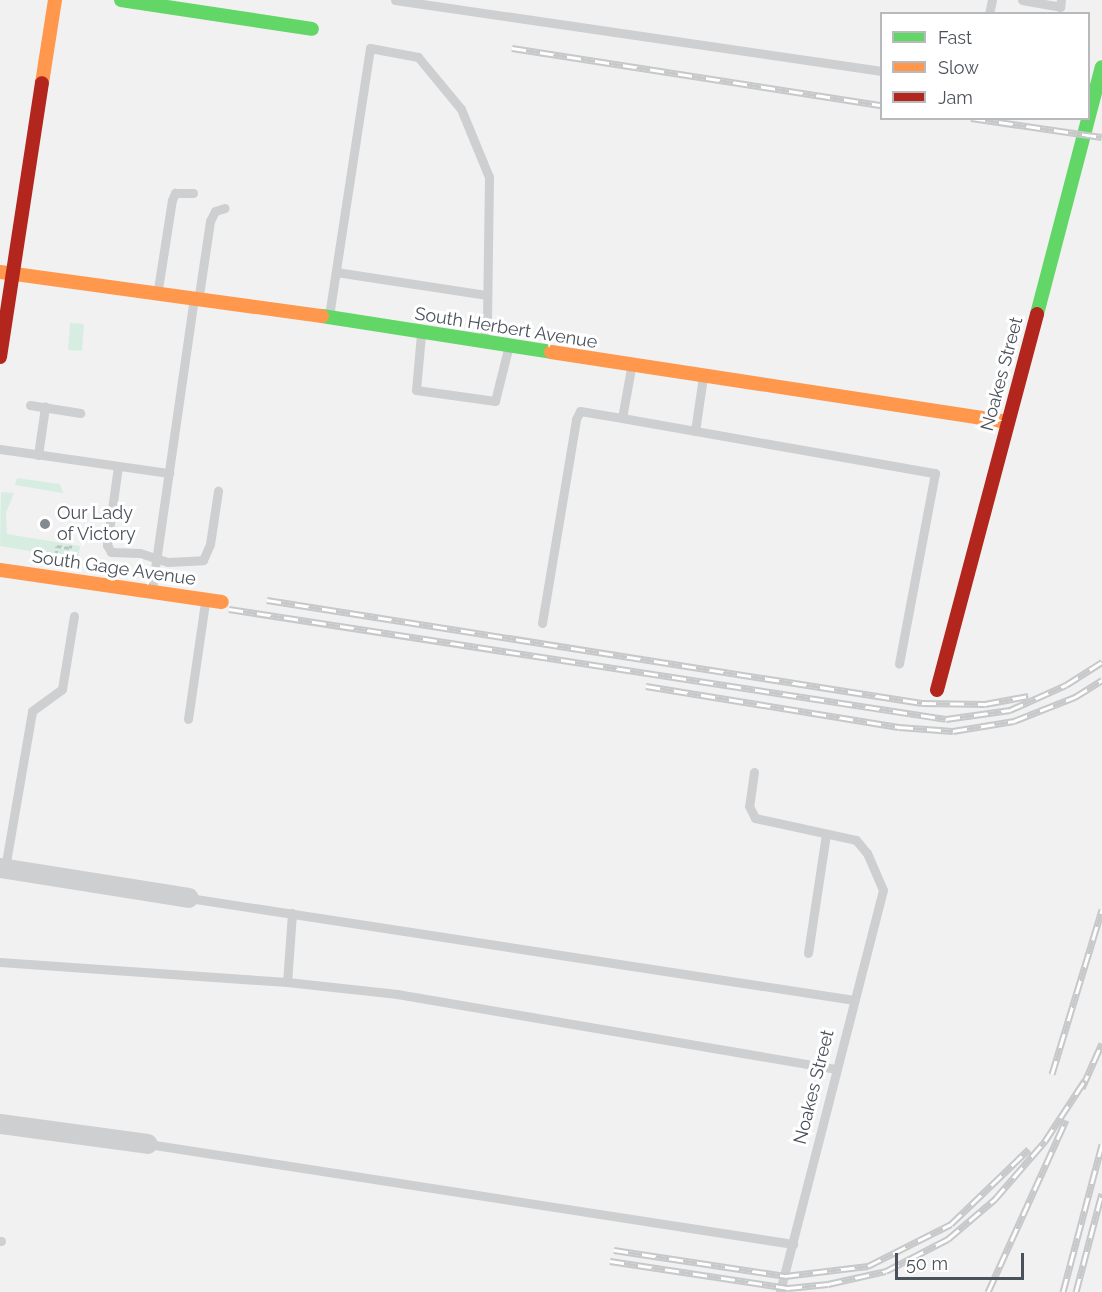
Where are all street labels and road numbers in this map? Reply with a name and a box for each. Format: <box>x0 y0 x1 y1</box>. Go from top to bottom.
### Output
street label: South Herbert Avenue <box>413 303 599 353</box>
street label: Noakes Street <box>976 315 1028 433</box>
street label: South Gage Avenue <box>31 546 197 590</box>
street label: Noakes Street <box>789 1028 839 1146</box>

